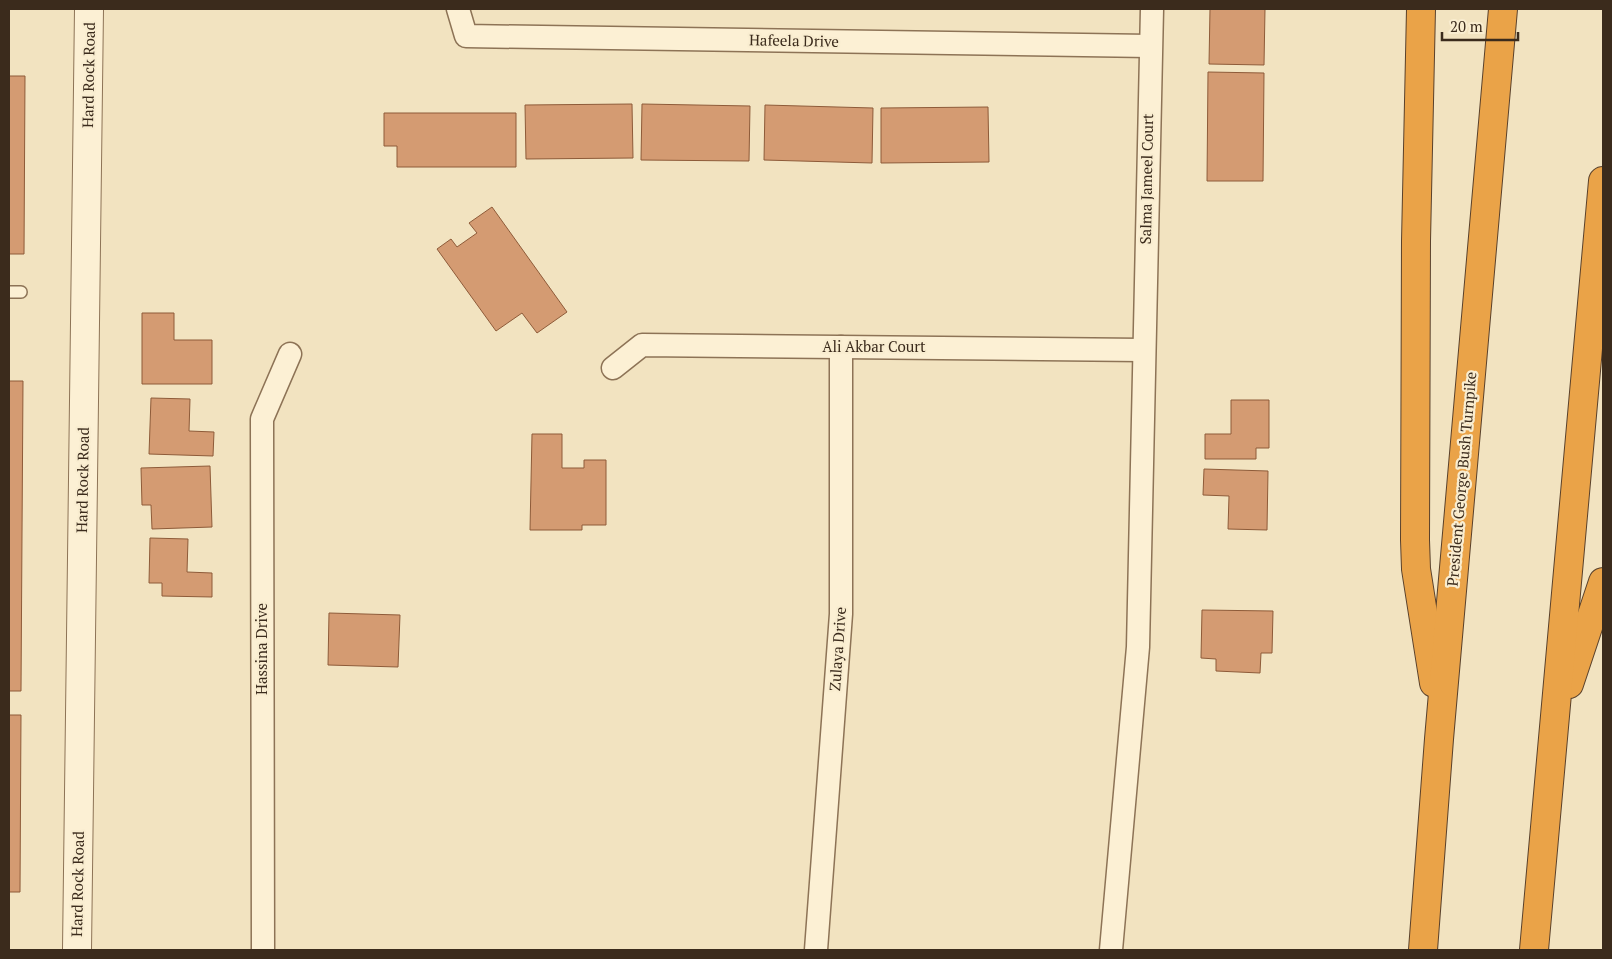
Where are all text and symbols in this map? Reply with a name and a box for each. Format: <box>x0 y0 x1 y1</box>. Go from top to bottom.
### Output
scale bar <box>1442 10 1518 42</box>
text: 20 m <box>1450 16 1483 36</box>
street label: Hard Rock Road <box>77 22 99 128</box>
street label: Hafeela Drive <box>749 29 839 51</box>
street label: Salma Jameel Court <box>1135 113 1157 245</box>
street label: Ali Akbar Court <box>822 336 926 356</box>
street label: President George Bush Turnpike <box>1442 371 1480 587</box>
street label: Hard Rock Road <box>71 427 93 533</box>
street label: Hassina Drive <box>251 603 271 695</box>
street label: Zulaya Drive <box>824 606 850 692</box>
street label: Hard Rock Road <box>66 831 88 937</box>

